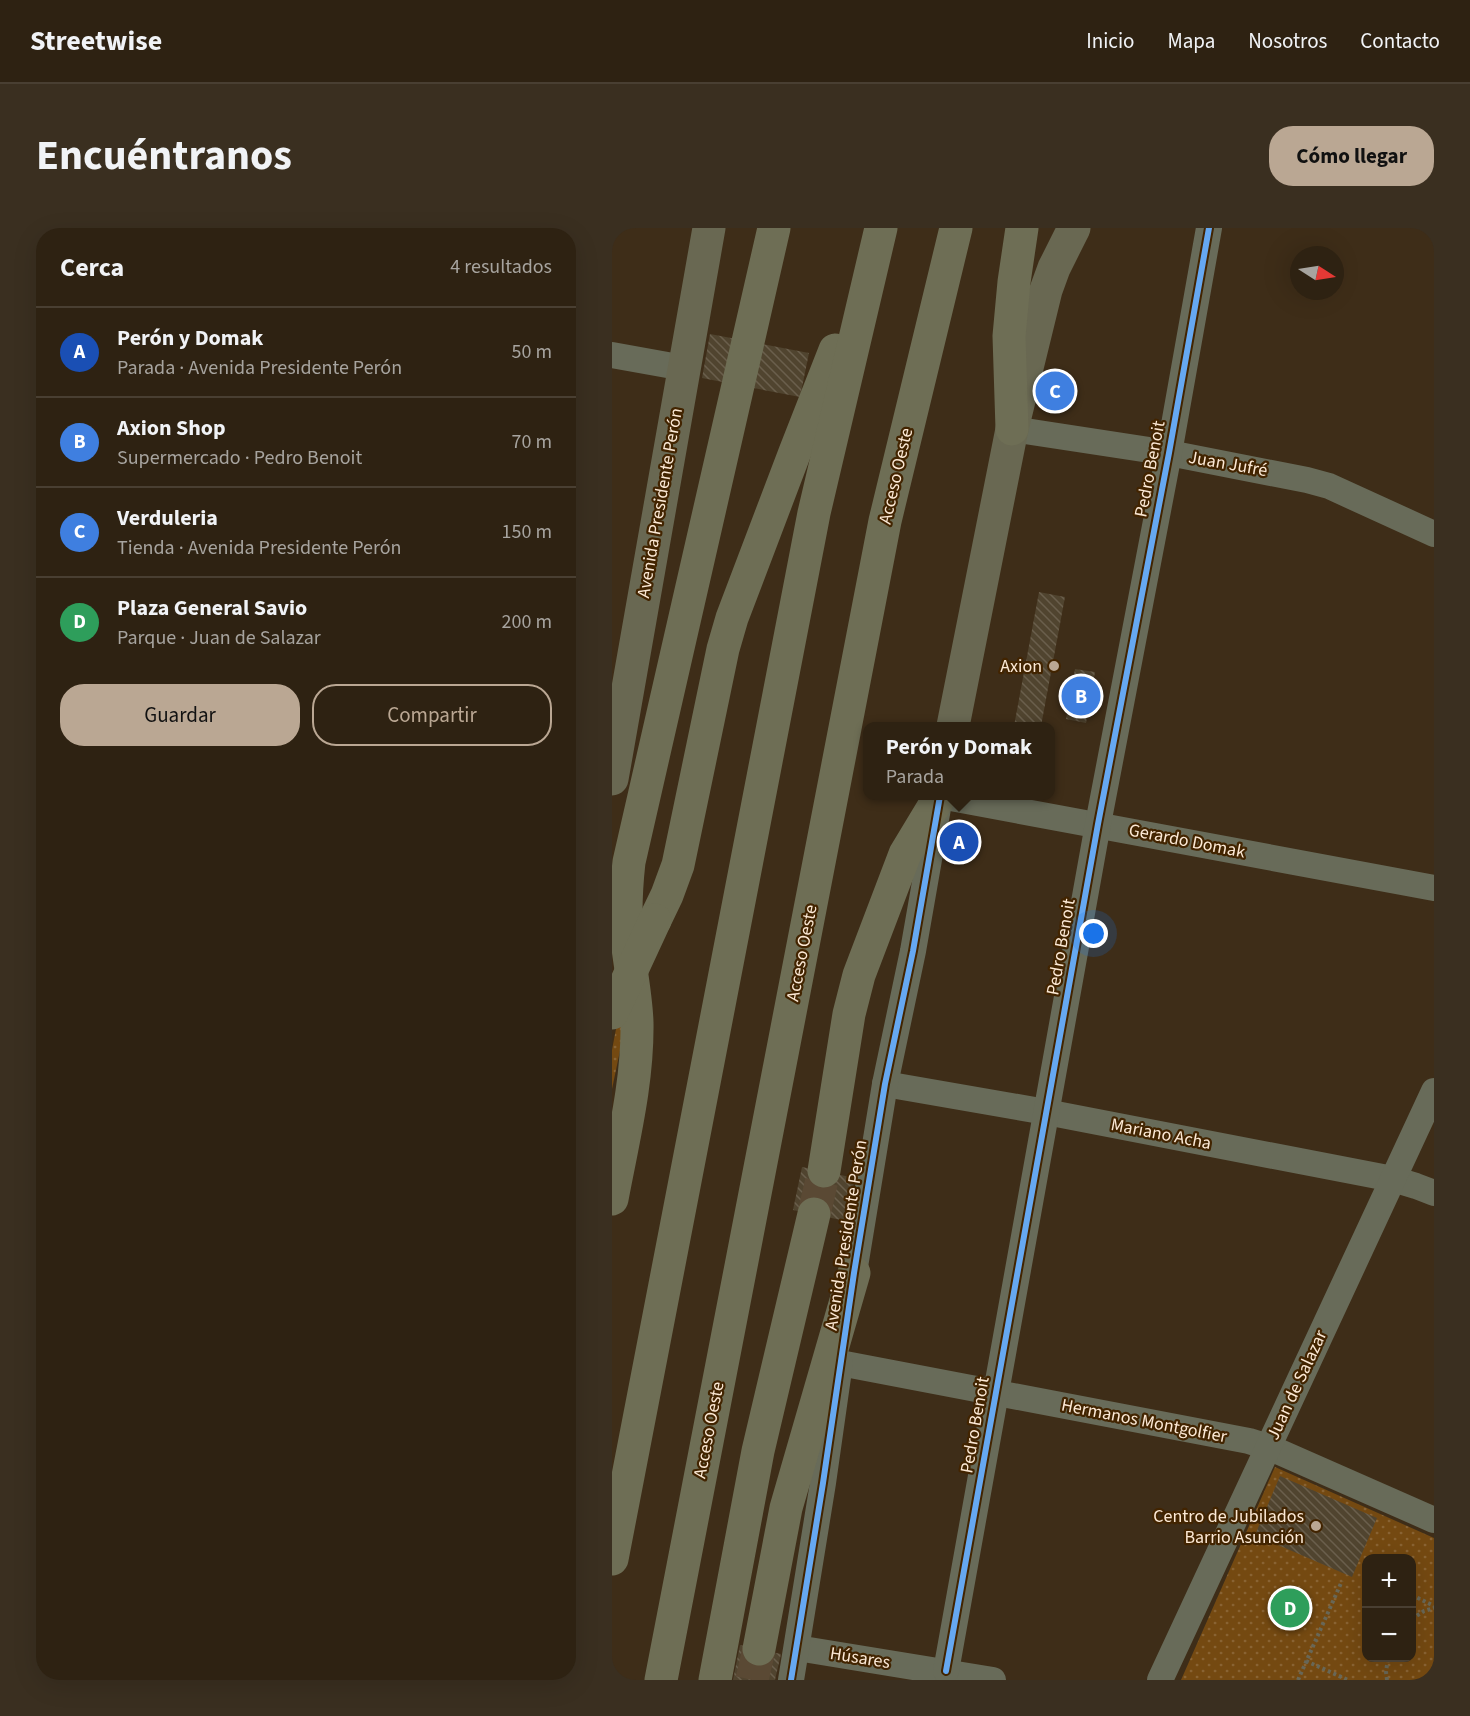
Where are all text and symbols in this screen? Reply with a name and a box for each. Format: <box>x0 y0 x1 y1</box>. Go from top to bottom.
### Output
text: Streetwise <box>30 21 162 61</box>
text: Inicio <box>1086 26 1134 56</box>
text: Mapa <box>1167 26 1215 56</box>
text: Nosotros <box>1248 26 1327 56</box>
text: Contacto <box>1360 26 1440 56</box>
text: Encuéntranos <box>36 126 292 186</box>
button: Cómo llegar <box>1269 126 1434 186</box>
north arrow <box>1290 246 1344 300</box>
text: Cerca <box>60 249 124 286</box>
text: 4 resultados <box>450 253 552 281</box>
text: Perón y Domak <box>117 322 263 354</box>
text: A <box>74 338 85 366</box>
text: 50 m <box>512 338 552 366</box>
text: Parada · Avenida Presidente Perón <box>117 354 402 382</box>
pin: C <box>1036 368 1074 414</box>
street label: Avenida Presidente Perón <box>631 406 689 600</box>
text: Axion Shop <box>117 412 226 444</box>
street label: Pedro Benoit <box>1128 419 1172 519</box>
street label: Acceso Oeste <box>873 425 919 527</box>
text: B <box>73 428 86 456</box>
text: 70 m <box>512 428 552 456</box>
text: Supermercado · Pedro Benoit <box>117 444 362 472</box>
street label: Juan Jufré <box>1187 445 1269 483</box>
text: Verduleria <box>117 502 218 534</box>
text: C <box>74 518 85 546</box>
text: 150 m <box>502 518 552 546</box>
text: Tienda · Avenida Presidente Perón <box>117 534 402 562</box>
text: Plaza General Savio <box>117 592 307 624</box>
text: D <box>73 608 86 636</box>
text: 200 m <box>502 608 552 636</box>
text: Parque · Juan de Salazar <box>117 624 321 652</box>
place label: Axion <box>1000 654 1042 679</box>
marker: Axion <box>1047 659 1061 673</box>
pin: B <box>1062 674 1100 718</box>
button: Guardar <box>60 684 300 746</box>
button: Compartir <box>312 684 552 746</box>
popup <box>863 722 1055 800</box>
text: Perón y Domak <box>886 731 1032 763</box>
text: Parada <box>886 763 944 791</box>
street label: Gerardo Domak <box>1127 817 1247 865</box>
pin: A <box>940 820 978 864</box>
street label: Pedro Benoit <box>1040 897 1082 997</box>
street label: Acceso Oeste <box>780 902 824 1004</box>
your location <box>1079 919 1108 948</box>
street label: Mariano Acha <box>1109 1112 1213 1156</box>
street label: Avenida Presidente Perón <box>819 1138 873 1332</box>
street label: Juan de Salazar <box>1261 1325 1334 1444</box>
street label: Pedro Benoit <box>954 1375 996 1475</box>
street label: Acceso Oeste <box>687 1379 731 1481</box>
street label: Hermanos Montgolfier <box>1059 1393 1230 1449</box>
place label: Centro de Jubilados Barrio Asunción <box>1153 1504 1304 1550</box>
marker: Centro de Jubilados Barrio Asunción <box>1309 1519 1323 1533</box>
map controls <box>1362 1554 1416 1662</box>
button: + <box>1362 1554 1416 1608</box>
pin: D <box>1270 1586 1310 1630</box>
button: − <box>1362 1608 1416 1662</box>
street label: Húsares <box>828 1641 892 1675</box>

